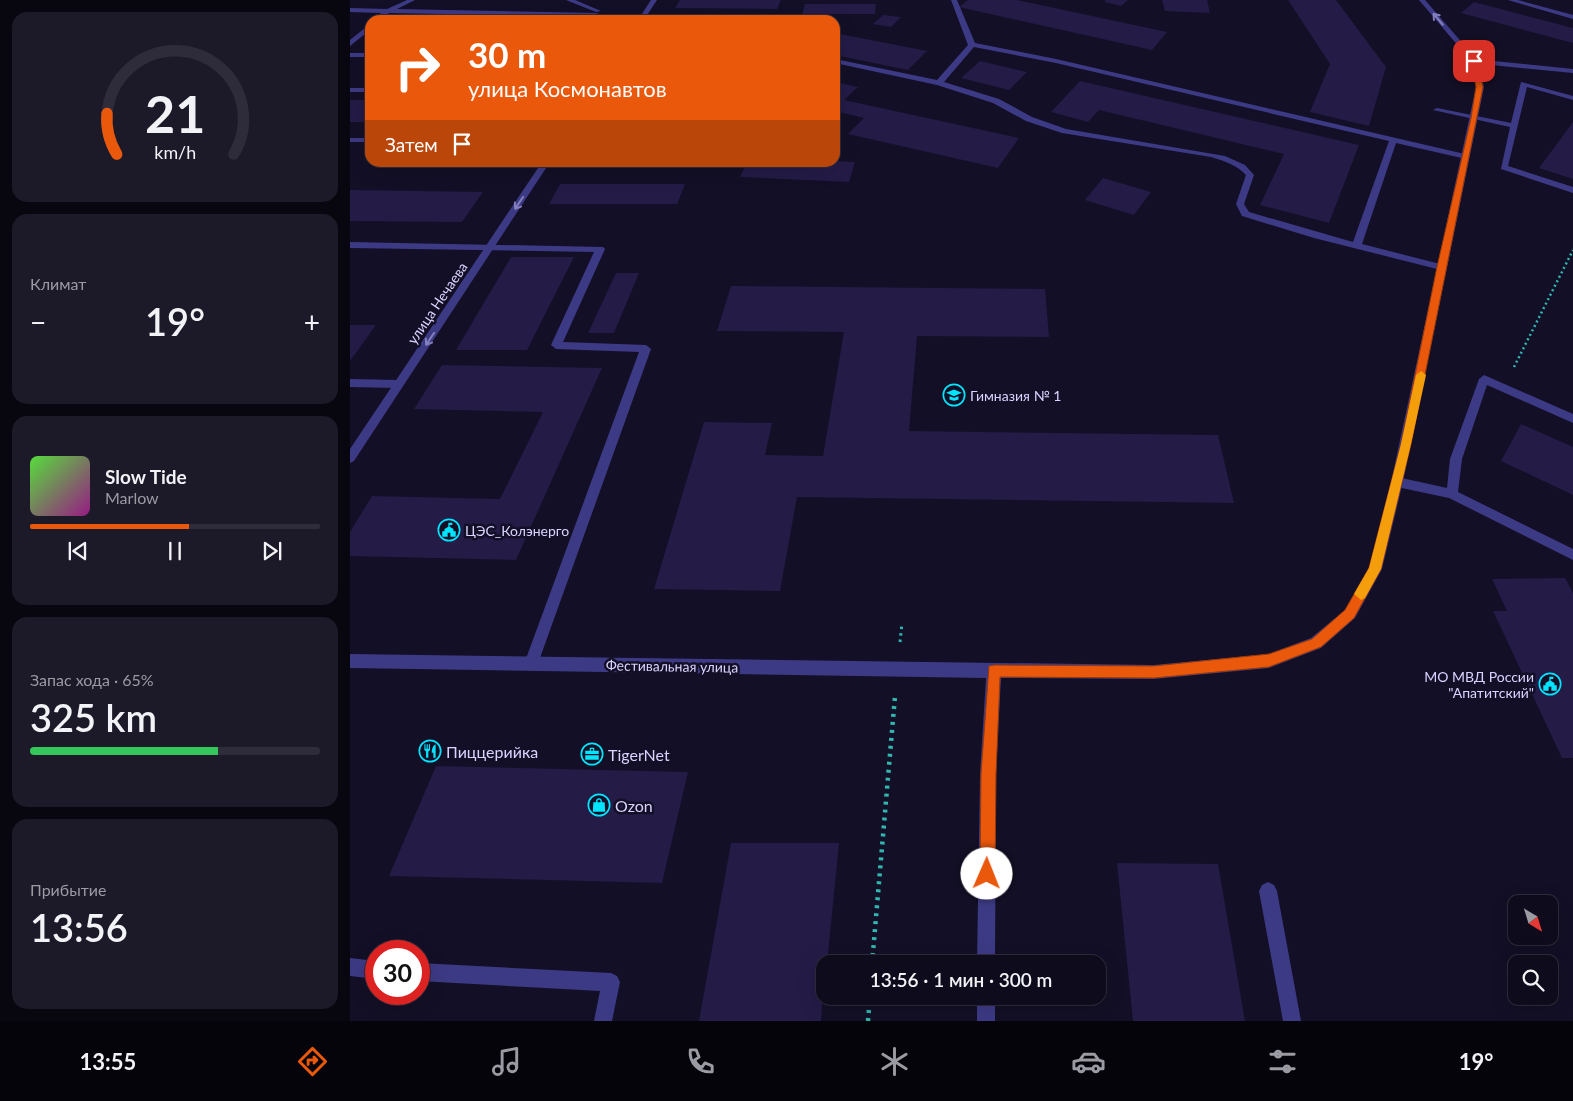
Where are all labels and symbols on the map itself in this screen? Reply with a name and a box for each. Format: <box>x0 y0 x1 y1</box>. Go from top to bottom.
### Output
one-way arrow <box>1433 13 1444 26</box>
pin <box>1453 40 1495 82</box>
one-way arrow <box>514 196 524 210</box>
street label: улица Нечаева <box>403 259 471 347</box>
one-way arrow <box>424 331 434 345</box>
school or university icon: Гимназия № 1 <box>942 383 966 407</box>
place label: Гимназия № 1 <box>970 387 1061 404</box>
public building icon: ЦЭС_Колэнерго <box>437 518 461 542</box>
place label: ЦЭС_Колэнерго <box>465 522 569 539</box>
street label: Фестивальная улица <box>606 656 738 676</box>
place label: МО МВД России "Апатитский" <box>1424 668 1534 701</box>
public building icon: МО МВД России "Апатитский" <box>1538 672 1562 696</box>
restaurant icon: Пиццерийка <box>418 739 442 763</box>
place label: Пиццерийка <box>446 742 538 761</box>
office icon: TigerNet <box>580 742 604 766</box>
place label: TigerNet <box>608 745 670 764</box>
shop icon: Ozon <box>587 793 611 817</box>
place label: Ozon <box>615 796 653 815</box>
position arrow <box>960 847 1012 899</box>
north arrow <box>1508 895 1558 945</box>
speed limit sign: 30 <box>365 940 430 1005</box>

